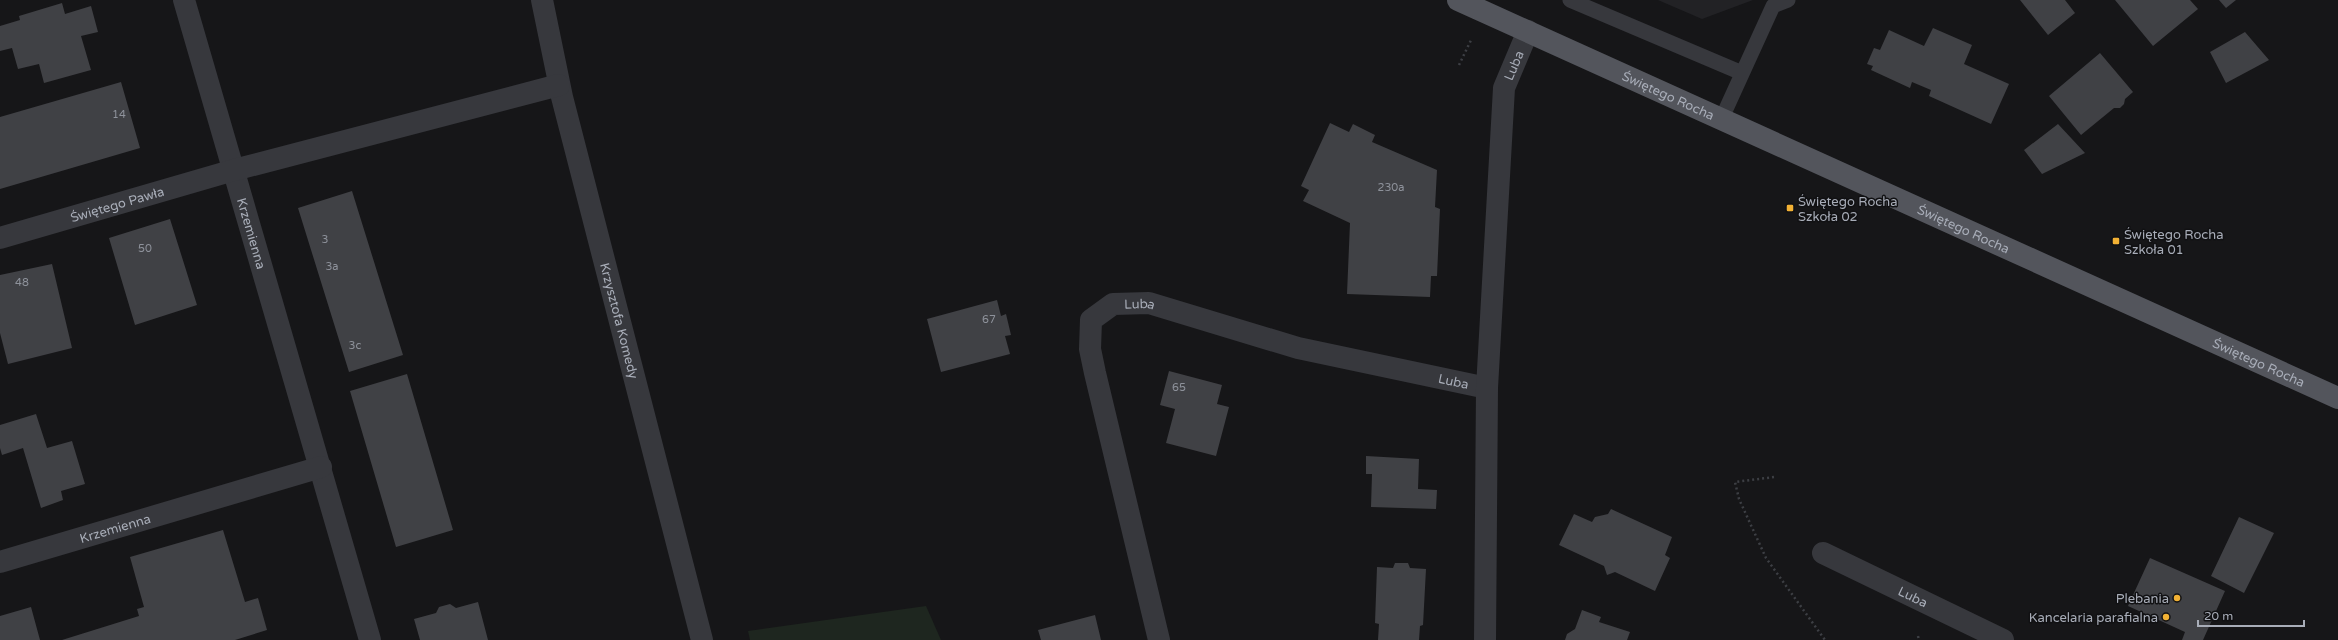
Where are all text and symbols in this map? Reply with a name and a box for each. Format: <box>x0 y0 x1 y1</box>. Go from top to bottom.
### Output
street label: Luba <box>1501 48 1528 83</box>
street label: Świętego Rocha <box>1619 68 1717 124</box>
house number: 14 <box>112 108 126 121</box>
house number: 230a <box>1378 181 1404 194</box>
street label: Świętego Pawła <box>69 184 166 226</box>
place label: Świętego Rocha Szkoła 02 <box>1798 194 1898 225</box>
street label: Krzemienna <box>233 196 269 271</box>
street label: Świętego Rocha <box>1915 202 2012 257</box>
marker: Świętego Rocha Szkoła 02 <box>1785 203 1795 213</box>
place label: Świętego Rocha Szkoła 01 <box>2124 227 2224 258</box>
house number: 3 <box>322 233 329 246</box>
marker: Świętego Rocha Szkoła 01 <box>2111 236 2121 246</box>
house number: 50 <box>138 242 152 255</box>
house number: 3a <box>325 260 339 273</box>
street label: Krzysztofa Komedy <box>596 261 641 381</box>
house number: 48 <box>15 276 29 289</box>
street label: Luba <box>1124 296 1157 313</box>
house number: 67 <box>982 313 996 326</box>
street label: Świętego Rocha <box>2210 335 2307 391</box>
house number: 3c <box>349 339 362 352</box>
street label: Luba <box>1437 371 1470 393</box>
house number: 65 <box>1172 381 1186 394</box>
street label: Krzemienna <box>78 511 153 547</box>
street label: Luba <box>1895 583 1930 611</box>
place label: Plebania <box>2116 591 2169 607</box>
marker: Plebania <box>2172 593 2182 603</box>
scale bar <box>2198 602 2304 628</box>
text: 20 m <box>2204 609 2233 623</box>
place label: Kancelaria parafialna <box>2029 610 2158 626</box>
marker: Kancelaria parafialna <box>2161 612 2171 622</box>

